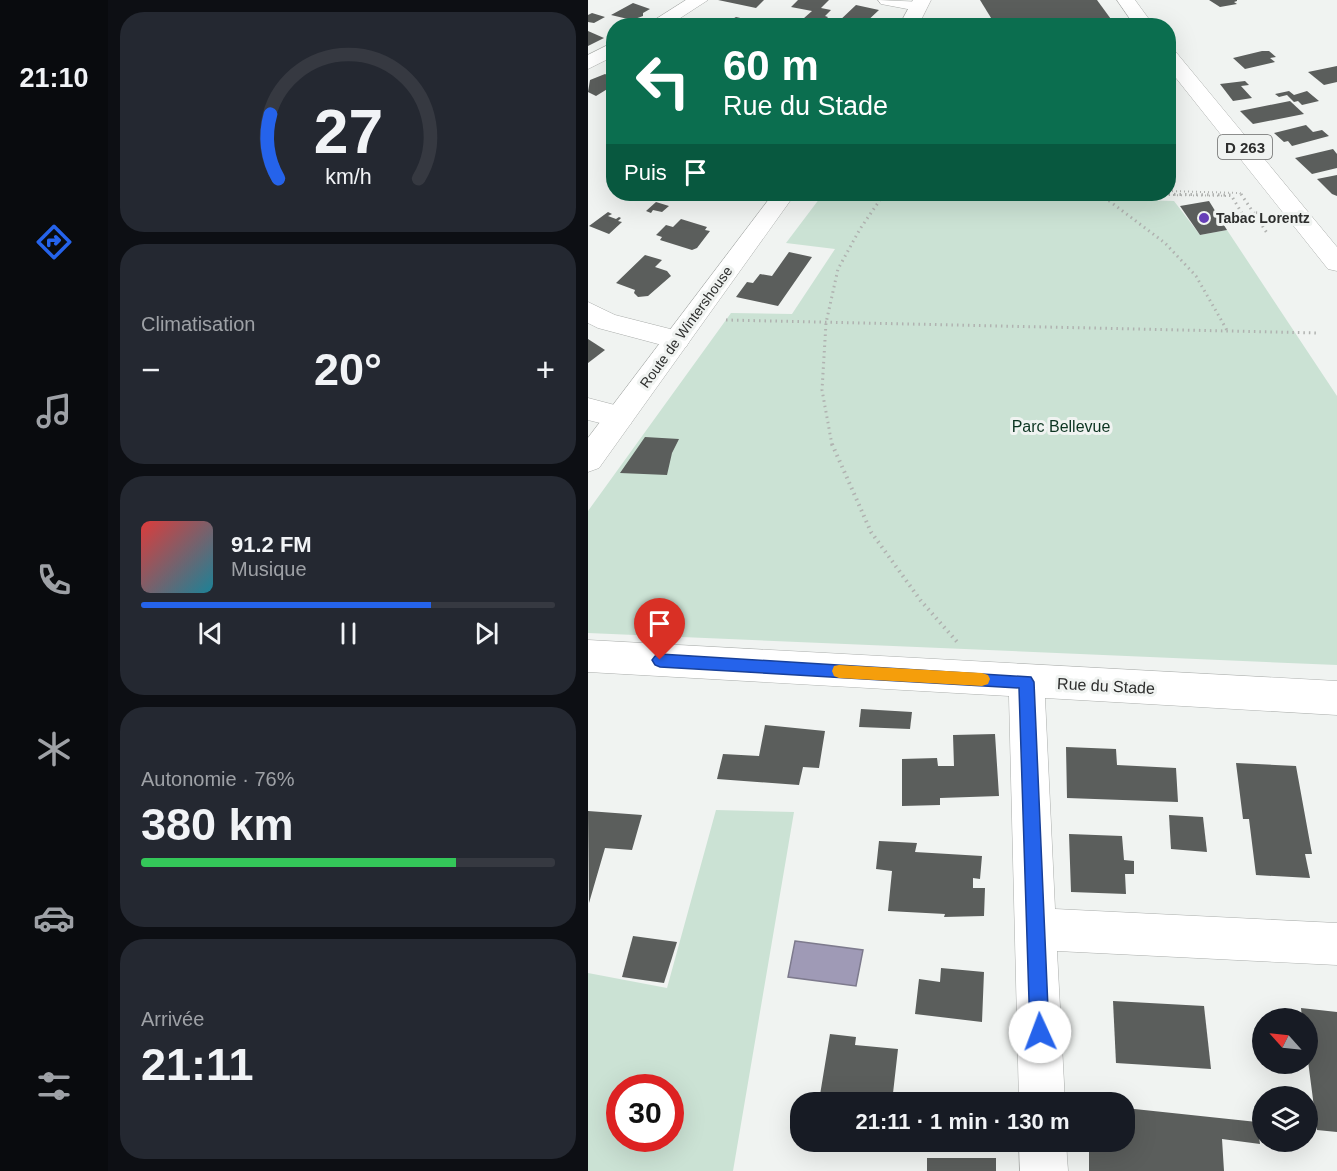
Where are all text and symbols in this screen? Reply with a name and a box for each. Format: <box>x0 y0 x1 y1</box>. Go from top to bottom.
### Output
icon: left <box>624 42 702 120</box>
text: 60 m <box>723 42 819 89</box>
text: 21:10 <box>19 63 89 93</box>
text: Rue du Stade <box>723 91 888 121</box>
text: 27 <box>313 97 383 166</box>
road number: D 263 <box>1218 135 1272 159</box>
icon: arrive <box>679 156 712 189</box>
text: Puis <box>624 160 667 185</box>
text: km/h <box>325 165 371 189</box>
place label: Tabac Lorentz <box>1216 210 1310 226</box>
marker: Tabac Lorentz <box>1197 211 1211 225</box>
icon: directions <box>33 221 75 263</box>
street label: Route de Wintershouse <box>637 263 736 391</box>
text: Climatisation <box>141 313 255 335</box>
text: 20° <box>314 344 382 395</box>
text: − <box>141 351 160 388</box>
text: + <box>536 351 555 388</box>
icon: music <box>33 390 75 432</box>
park label: Parc Bellevue <box>1012 418 1110 435</box>
text: 91.2 FM <box>231 532 312 557</box>
text: Musique <box>231 558 307 580</box>
icon: phone <box>33 559 75 601</box>
pin <box>634 598 685 660</box>
icon: arrive <box>643 607 676 640</box>
icon: previous <box>194 617 227 650</box>
icon: pause <box>332 617 365 650</box>
icon: next <box>470 617 503 650</box>
street label: Rue du Stade <box>1057 675 1155 697</box>
icon: climate <box>33 728 75 770</box>
text: Autonomie · 76% <box>141 768 294 790</box>
text: 380 km <box>141 799 294 850</box>
icon: car <box>33 897 75 939</box>
position arrow <box>1008 1000 1072 1064</box>
text: Arrivée <box>141 1008 204 1030</box>
north arrow <box>1252 1008 1318 1074</box>
map controls <box>1252 1008 1318 1152</box>
text: 21:11 <box>141 1039 254 1090</box>
icon: filters <box>33 1065 75 1107</box>
speed limit sign: 30 <box>606 1074 684 1152</box>
button: layers <box>1252 1086 1318 1152</box>
text: 21:11 · 1 min · 130 m <box>856 1109 1070 1134</box>

